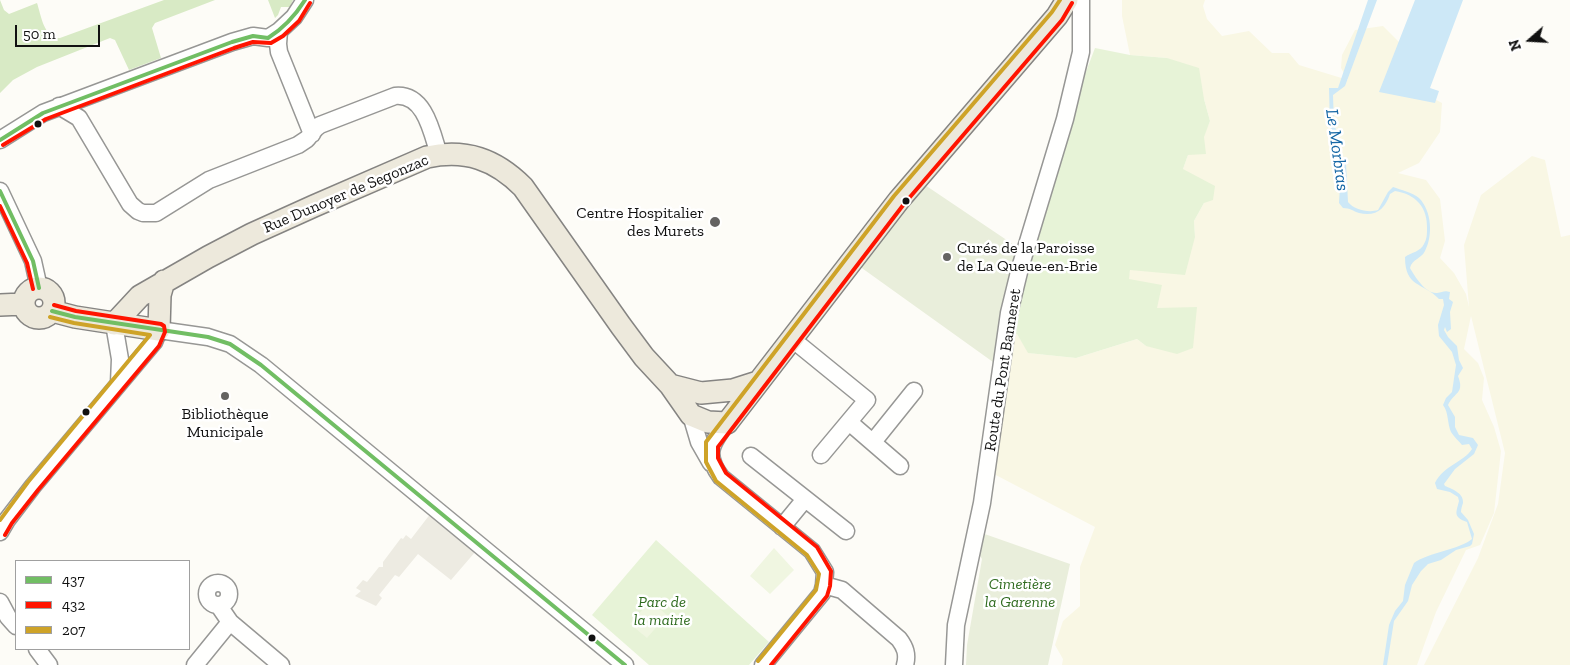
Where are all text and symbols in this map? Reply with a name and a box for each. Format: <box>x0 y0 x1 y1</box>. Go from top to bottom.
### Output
scale bar <box>18 15 102 47</box>
north arrow <box>1505 15 1555 65</box>
text: 50 m <box>23 25 56 43</box>
text: N <box>1506 37 1525 53</box>
water label: Le Morbras <box>1321 107 1353 193</box>
unlabelled marker <box>33 119 43 129</box>
street label: Rue Dunoyer de Segonzac <box>260 150 432 238</box>
unlabelled marker <box>901 196 911 206</box>
place label: Centre Hospitalier des Murets <box>576 203 704 241</box>
marker: Centre Hospitalier des Murets <box>708 215 722 229</box>
place label: Curés de la Paroisse de La Queue-en-Brie <box>957 238 1097 276</box>
marker: Curés de la Paroisse de La Queue-en-Brie <box>941 251 953 263</box>
street label: Route du Pont Banneret <box>981 287 1025 453</box>
marker: Bibliothèque Municipale <box>219 390 231 402</box>
place label: Bibliothèque Municipale <box>181 404 269 442</box>
unlabelled marker <box>81 407 91 417</box>
legend <box>15 560 190 650</box>
text: 437 <box>62 571 85 589</box>
park label: Cimetière la Garenne <box>985 574 1055 612</box>
park label: Parc de la mairie <box>634 592 690 630</box>
text: 432 <box>62 596 85 614</box>
text: 207 <box>62 621 85 639</box>
unlabelled marker <box>587 633 597 643</box>

